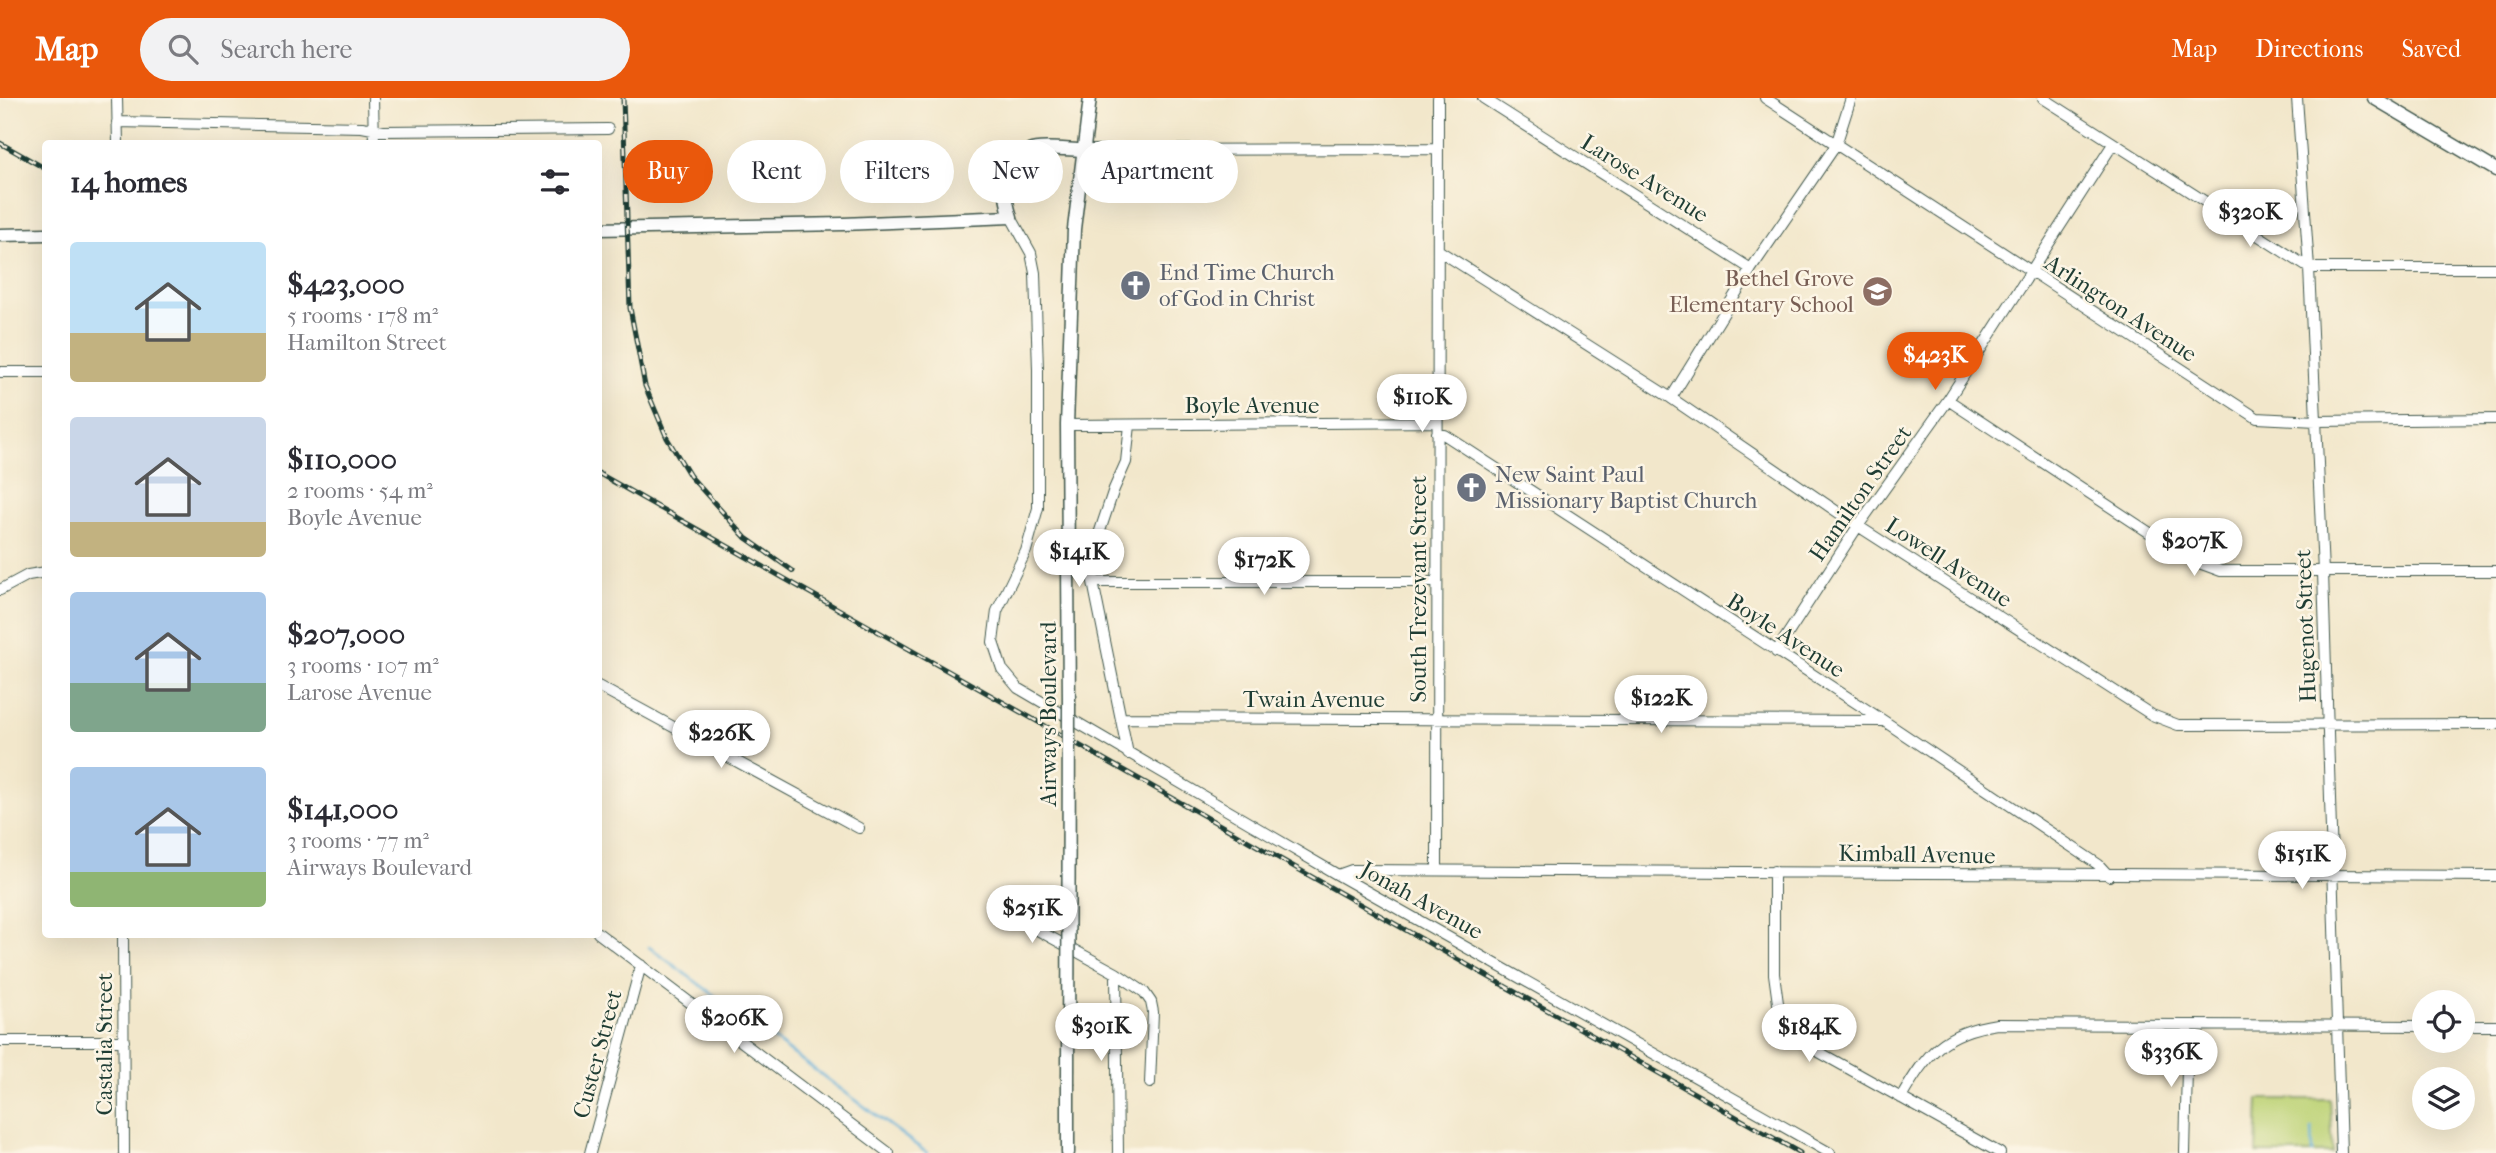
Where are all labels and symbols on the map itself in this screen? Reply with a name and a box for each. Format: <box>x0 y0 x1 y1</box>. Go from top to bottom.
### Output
street label: Larose Avenue <box>1576 129 1713 228</box>
pin: $320K <box>2201 190 2299 249</box>
street label: Arlington Avenue <box>2039 249 2202 368</box>
place label: End Time Church of God in Christ <box>1159 259 1335 312</box>
place label: Bethel Grove Elementary School <box>1669 265 1855 318</box>
church icon: End Time Church of God in Christ <box>1119 268 1153 302</box>
school or university icon: Bethel Grove Elementary School <box>1860 274 1894 308</box>
pin: $423K <box>1886 332 1984 392</box>
pin: $110K <box>1373 374 1471 434</box>
street label: Boyle Avenue <box>1185 392 1319 419</box>
street label: Hamilton Street <box>1804 420 1917 566</box>
place label: New Saint Paul Missionary Baptist Church <box>1495 461 1757 514</box>
church icon: New Saint Paul Missionary Baptist Church <box>1455 470 1489 504</box>
street label: South Trezevant Street <box>1405 475 1432 703</box>
street label: Lowell Avenue <box>1881 512 2017 613</box>
pin: $207K <box>2145 518 2243 578</box>
pin: $141K <box>1030 530 1128 589</box>
pin: $172K <box>1215 538 1313 597</box>
street label: Hugenot Street <box>2289 549 2322 703</box>
street label: Boyle Avenue <box>1722 587 1850 683</box>
street label: Airways Boulevard <box>1035 621 1062 808</box>
pin: $122K <box>1612 676 1710 735</box>
street label: Twain Avenue <box>1243 686 1385 713</box>
pin: $226K <box>672 710 770 770</box>
pin: $151K <box>2253 832 2351 891</box>
street label: Kimball Avenue <box>1838 840 1996 869</box>
street label: Jonah Avenue <box>1354 855 1488 945</box>
pin: $251K <box>983 886 1081 945</box>
street label: Castalia Street <box>91 973 118 1115</box>
street label: Custer Street <box>567 987 628 1121</box>
pin: $206K <box>685 996 783 1055</box>
pin: $301K <box>1052 1004 1150 1063</box>
pin: $184K <box>1760 1004 1858 1064</box>
pin: $336K <box>2122 1030 2220 1089</box>

